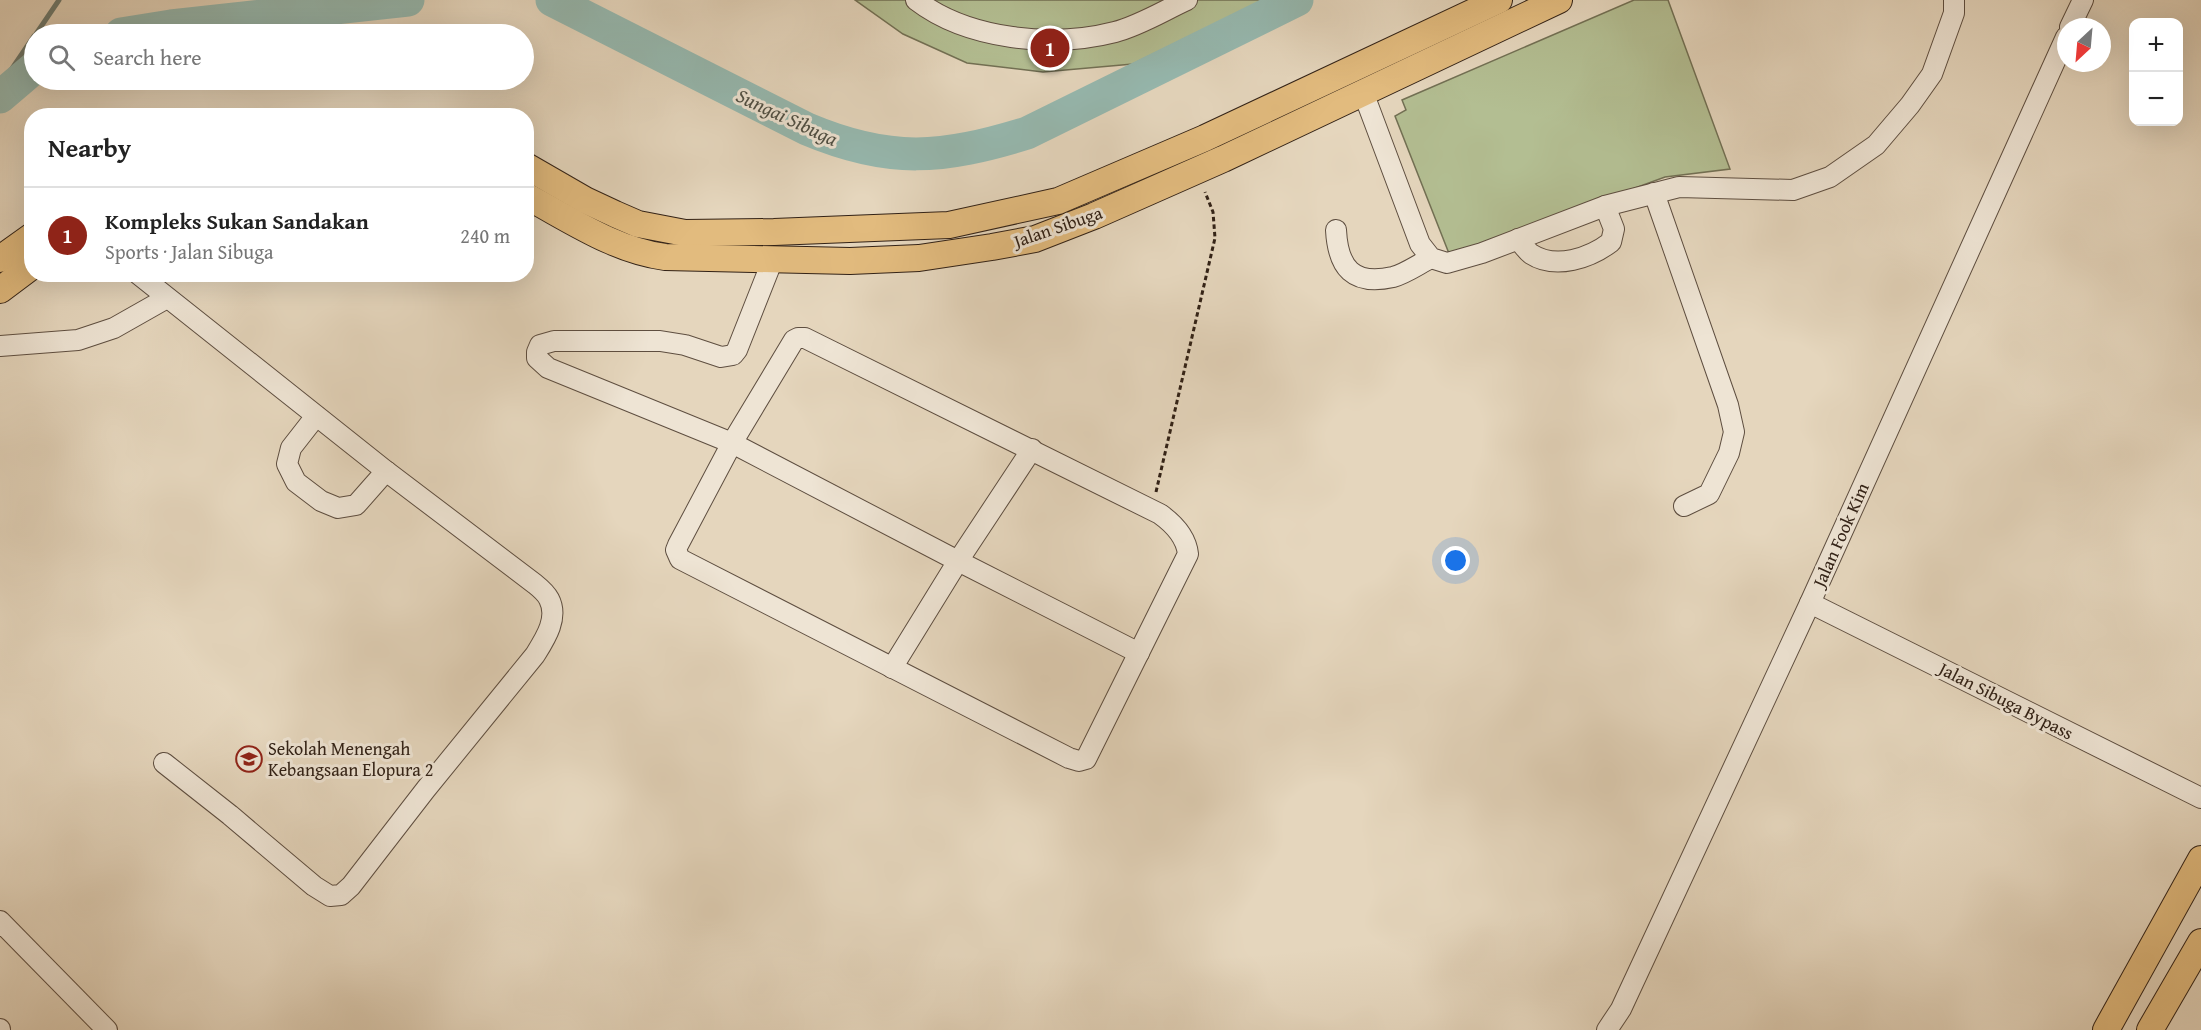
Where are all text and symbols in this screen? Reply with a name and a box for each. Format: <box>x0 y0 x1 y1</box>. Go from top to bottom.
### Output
north arrow <box>2057 18 2111 72</box>
map controls <box>2129 18 2183 126</box>
button: + <box>2129 18 2183 72</box>
search box <box>24 24 534 90</box>
pin: 1 <box>1030 26 1070 70</box>
icon: search <box>45 41 78 74</box>
text: Search here <box>93 41 202 73</box>
button: − <box>2129 72 2183 126</box>
water label: Sungai Sibuga <box>732 80 843 153</box>
text: Nearby <box>48 128 131 167</box>
street label: Jalan Sibuga <box>1008 199 1106 255</box>
text: Kompleks Sukan Sandakan <box>105 205 369 237</box>
text: 1 <box>62 221 73 250</box>
text: 240 m <box>460 221 510 250</box>
text: Sports · Jalan Sibuga <box>105 237 274 266</box>
street label: Jalan Fook Kim <box>1805 478 1876 593</box>
your location <box>1441 546 1470 575</box>
street label: Jalan Sibuga Bypass <box>1932 654 2078 746</box>
place label: Sekolah Menengah Kebangsaan Elopura 2 <box>268 735 433 783</box>
school or university icon: Sekolah Menengah Kebangsaan Elopura 2 <box>234 744 264 774</box>

